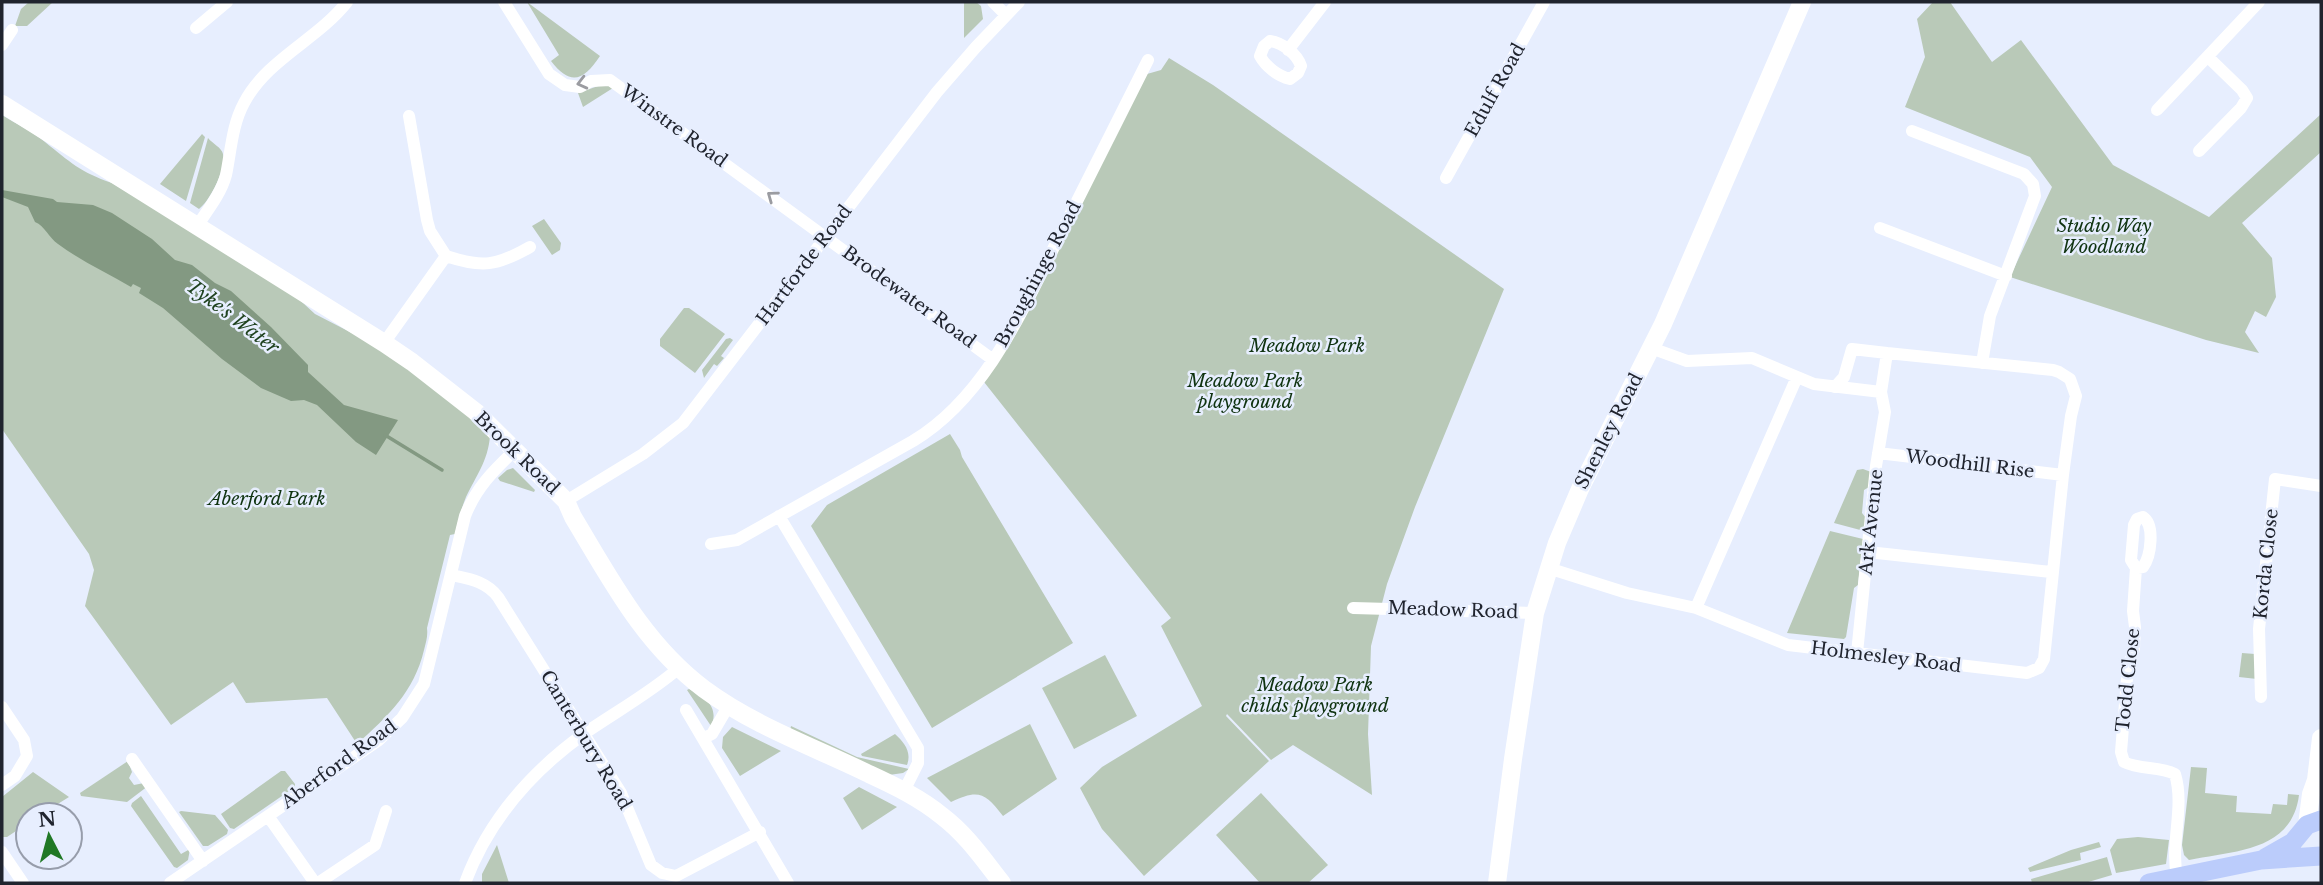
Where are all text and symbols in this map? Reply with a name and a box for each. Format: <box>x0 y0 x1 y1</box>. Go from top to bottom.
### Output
street label: Edulf Road <box>1460 39 1530 141</box>
one-way arrow <box>577 75 589 89</box>
street label: Winstre Road <box>616 79 732 172</box>
one-way arrow <box>767 192 779 204</box>
street label: Broughinge Road <box>990 197 1086 351</box>
street label: Hartforde Road <box>752 201 856 329</box>
park label: Studio Way Woodland <box>2056 215 2152 258</box>
street label: Brodewater Road <box>838 241 980 353</box>
water label: Tyke's Water <box>182 274 285 360</box>
park label: Meadow Park <box>1248 335 1365 357</box>
park label: Meadow Park playground <box>1186 370 1303 413</box>
street label: Shenley Road <box>1570 370 1648 492</box>
street label: Brook Road <box>470 407 564 499</box>
street label: Woodhill Rise <box>1903 445 2036 483</box>
street label: Ark Avenue <box>1854 468 1887 577</box>
park label: Aberford Park <box>207 488 325 510</box>
street label: Korda Close <box>2249 507 2283 621</box>
street label: Meadow Road <box>1387 597 1519 623</box>
street label: Todd Close <box>2112 627 2144 733</box>
street label: Holmesley Road <box>1809 637 1963 677</box>
street label: Canterbury Road <box>536 666 636 814</box>
park label: Meadow Park childs playground <box>1241 674 1389 717</box>
street label: Aberford Road <box>276 715 401 814</box>
north arrow <box>14 801 84 871</box>
text: N <box>37 807 57 832</box>

